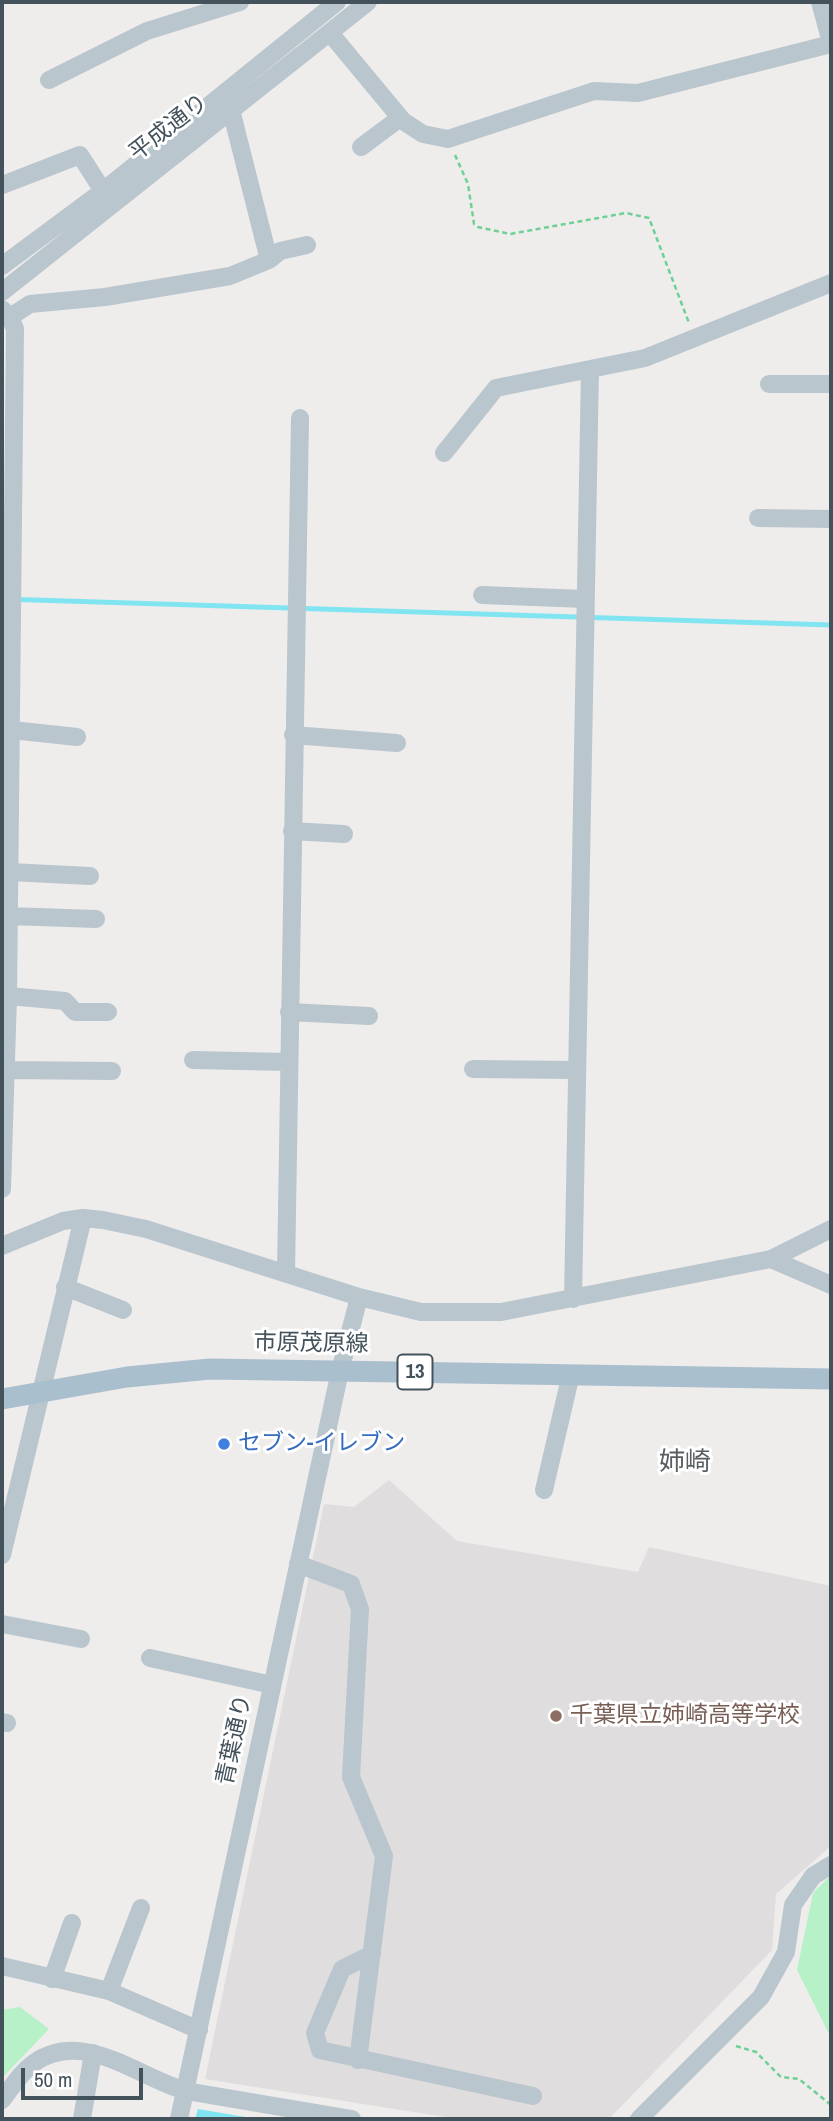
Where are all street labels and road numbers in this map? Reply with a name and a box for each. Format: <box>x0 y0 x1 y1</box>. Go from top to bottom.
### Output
street label: 平成通り <box>124 89 214 167</box>
street label: 市原茂原線 <box>253 1329 369 1359</box>
road number: 13 <box>398 1354 432 1390</box>
street label: 青葉通り <box>212 1692 258 1788</box>

